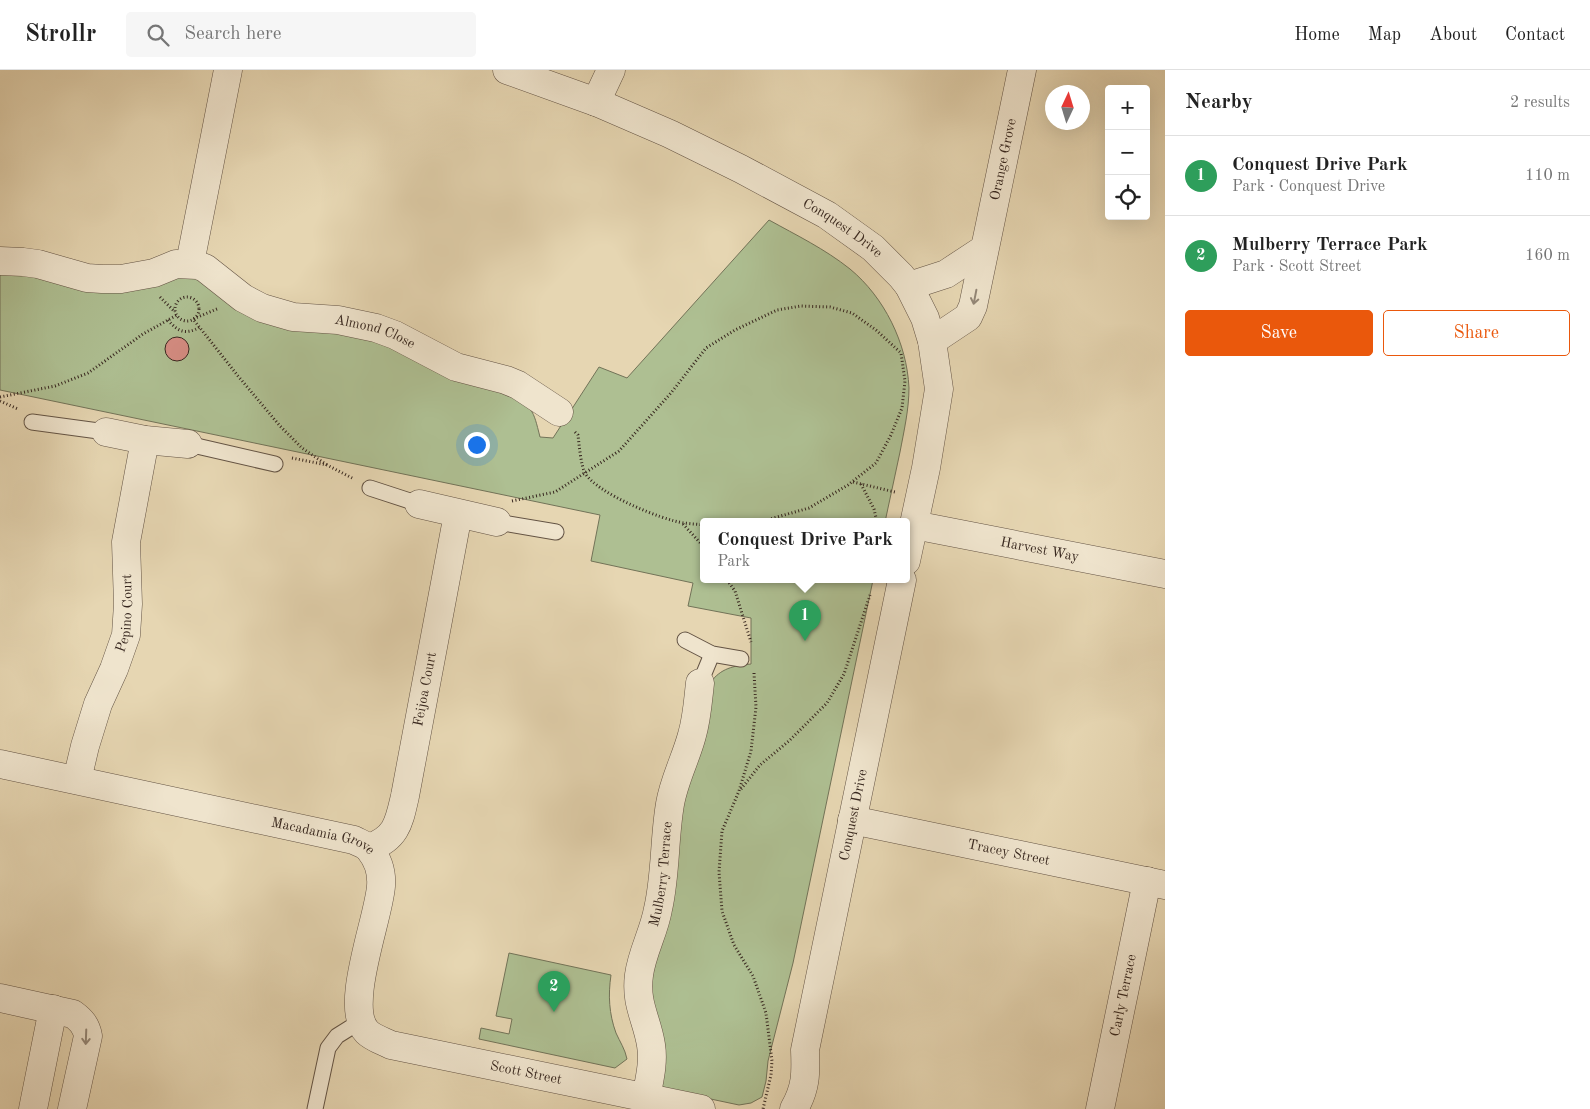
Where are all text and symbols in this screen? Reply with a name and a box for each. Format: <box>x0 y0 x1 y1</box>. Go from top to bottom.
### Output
search box <box>126 12 476 57</box>
icon: search <box>144 21 172 49</box>
text: Strollr <box>25 23 96 47</box>
text: Search here <box>184 25 282 44</box>
text: Home <box>1294 26 1340 44</box>
text: Map <box>1368 26 1401 44</box>
text: About <box>1429 26 1477 44</box>
text: Contact <box>1505 26 1565 44</box>
north arrow <box>1045 85 1090 130</box>
map controls <box>1105 85 1150 220</box>
button: + <box>1105 85 1150 130</box>
text: Nearby <box>1185 92 1253 113</box>
text: 2 results <box>1510 95 1570 111</box>
street label: Orange Grove <box>988 117 1019 202</box>
button: − <box>1105 130 1150 175</box>
text: Conquest Drive Park <box>1232 156 1408 175</box>
text: 1 <box>1196 168 1206 184</box>
text: 110 m <box>1525 168 1570 184</box>
button: locate <box>1105 175 1150 220</box>
text: Park · Conquest Drive <box>1232 179 1385 195</box>
street label: Conquest Drive <box>800 196 885 260</box>
text: Mulberry Terrace Park <box>1232 236 1428 255</box>
text: 2 <box>1196 248 1206 264</box>
text: 160 m <box>1525 248 1570 264</box>
text: Park · Scott Street <box>1232 259 1361 275</box>
one-way arrow <box>969 288 979 304</box>
button: Save <box>1185 310 1373 356</box>
button: Share <box>1383 310 1570 356</box>
street label: Almond Close <box>333 312 417 351</box>
your location <box>464 432 490 458</box>
popup <box>700 518 910 583</box>
text: Conquest Drive Park <box>717 531 893 550</box>
street label: Harvest Way <box>999 535 1081 564</box>
text: Park <box>717 554 750 570</box>
street label: Pepino Court <box>113 574 135 654</box>
pin: 1 <box>789 600 821 641</box>
street label: Feijoa Court <box>411 651 439 728</box>
street label: Conquest Drive <box>837 768 870 862</box>
street label: Macadamia Grove <box>270 815 378 857</box>
street label: Mulberry Terrace <box>647 821 675 928</box>
street label: Tracey Street <box>966 837 1051 868</box>
street label: Carly Terrace <box>1108 953 1139 1038</box>
pin: 2 <box>538 971 570 1012</box>
one-way arrow <box>81 1029 90 1045</box>
street label: Scott Street <box>489 1059 563 1087</box>

